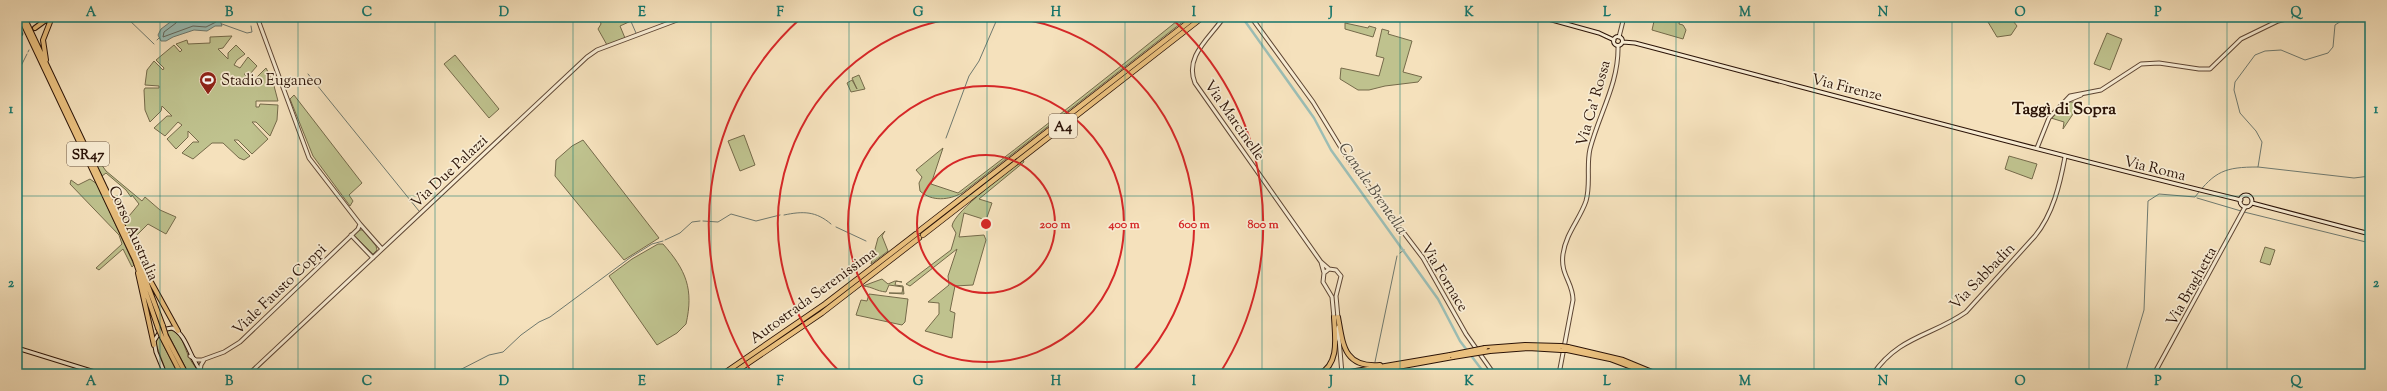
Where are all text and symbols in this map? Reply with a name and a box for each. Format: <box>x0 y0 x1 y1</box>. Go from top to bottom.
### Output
text: A <box>86 4 97 22</box>
text: B <box>225 4 234 22</box>
text: C <box>362 4 372 22</box>
text: D <box>499 4 509 22</box>
text: E <box>638 4 646 22</box>
text: F <box>776 4 784 22</box>
text: G <box>913 4 924 22</box>
text: H <box>1051 4 1062 22</box>
text: I <box>1192 4 1197 22</box>
text: J <box>1328 4 1333 22</box>
text: K <box>1464 4 1474 22</box>
text: L <box>1603 4 1611 22</box>
text: M <box>1739 4 1751 22</box>
text: N <box>1878 4 1889 22</box>
text: O <box>2014 4 2026 22</box>
text: P <box>2154 4 2162 22</box>
text: Q <box>2291 4 2304 22</box>
street label: Via Ca' Rossa <box>1572 58 1617 149</box>
sports icon: Stadio Euganeo <box>198 70 218 95</box>
street label: Via Firenze <box>1809 70 1884 107</box>
place label: Stadio Euganeo <box>221 71 322 92</box>
street label: Via Marcinelle <box>1198 77 1269 165</box>
district label: Taggì di Sopra <box>2012 98 2116 122</box>
text: 1 <box>9 101 14 119</box>
text: 1 <box>2374 101 2379 119</box>
road number: A4 <box>1049 114 1077 138</box>
street label: Via Due Palazzi <box>407 131 493 213</box>
water label: Canale Brentella <box>1332 139 1412 240</box>
road number: SR47 <box>67 142 109 166</box>
street label: Via Roma <box>2121 152 2188 187</box>
street label: Corso Australia <box>102 183 163 285</box>
text: 200 m <box>1040 216 1070 234</box>
text: 400 m <box>1107 216 1140 234</box>
text: 600 m <box>1178 216 1210 234</box>
text: 800 m <box>1247 216 1279 234</box>
centre of rings <box>979 217 993 231</box>
street label: Via Fornace <box>1415 239 1473 316</box>
street label: Via Sabbadin <box>1946 239 2021 315</box>
street label: Viale Fausto Coppi <box>229 240 332 340</box>
street label: Autostrada Serenissima <box>746 243 882 350</box>
street label: Via Braghetta <box>2162 243 2223 330</box>
text: 2 <box>8 275 15 293</box>
text: 2 <box>2373 275 2380 293</box>
text: A <box>86 373 97 391</box>
text: B <box>225 373 234 391</box>
text: C <box>362 373 372 391</box>
text: D <box>499 373 509 391</box>
text: E <box>638 373 646 391</box>
text: F <box>776 373 784 391</box>
text: G <box>913 373 924 391</box>
text: H <box>1051 373 1062 391</box>
text: I <box>1192 373 1197 391</box>
text: J <box>1328 373 1333 391</box>
text: K <box>1464 373 1474 391</box>
text: L <box>1603 373 1611 391</box>
text: M <box>1739 373 1751 391</box>
text: N <box>1878 373 1889 391</box>
text: O <box>2014 373 2026 391</box>
text: P <box>2154 373 2162 391</box>
text: Q <box>2291 373 2304 391</box>

